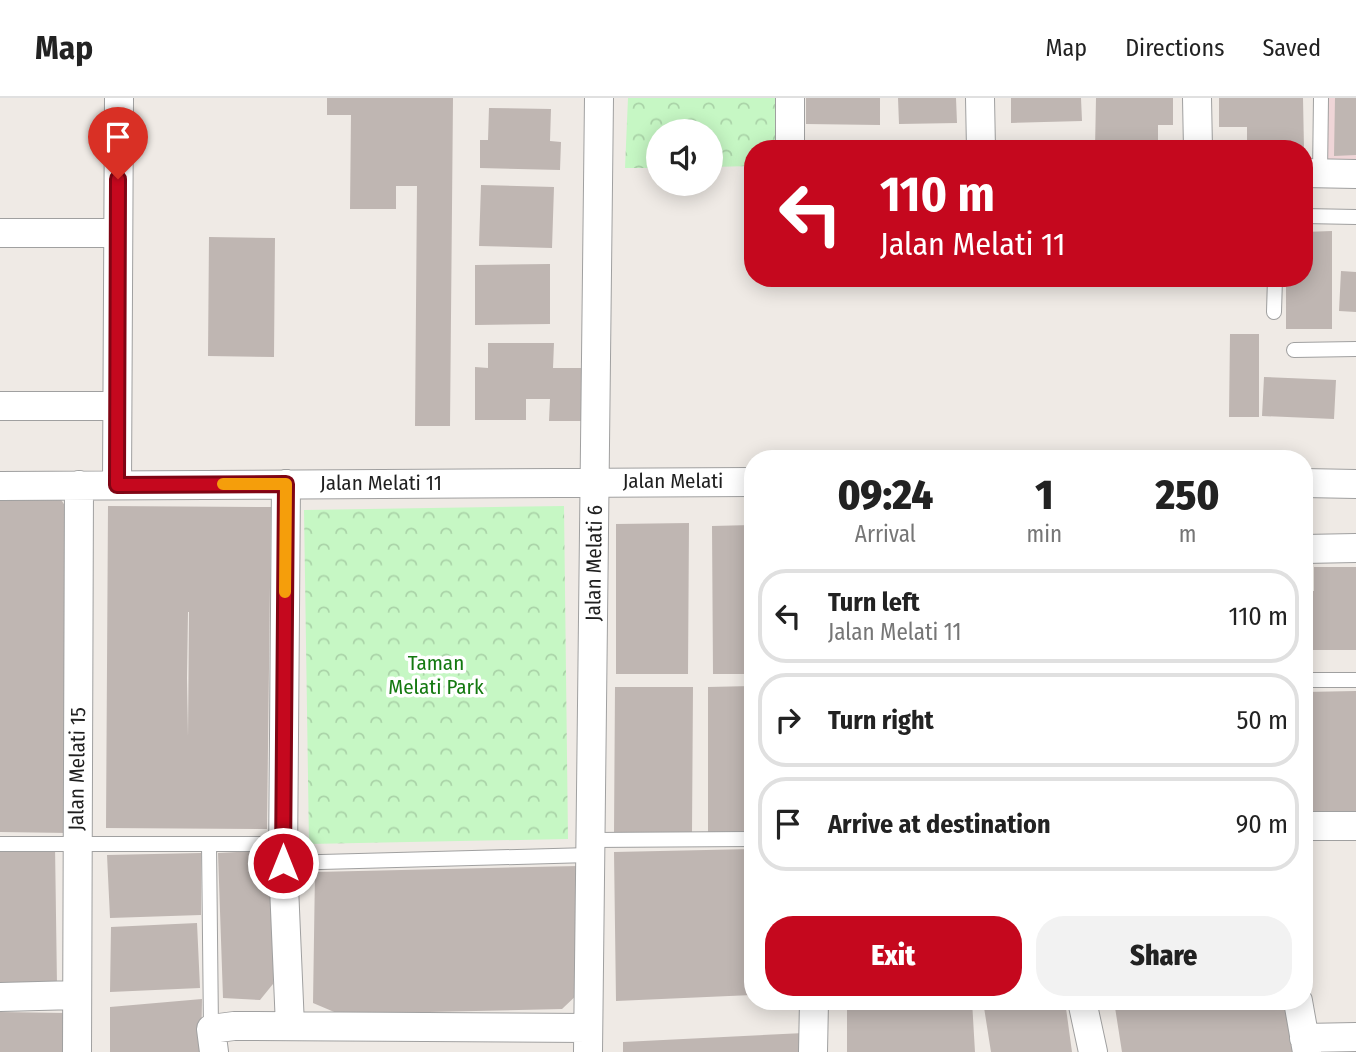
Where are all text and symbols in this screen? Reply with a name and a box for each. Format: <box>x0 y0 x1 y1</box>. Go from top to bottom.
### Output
text: Map <box>35 28 93 68</box>
text: Map <box>1046 34 1087 62</box>
text: Directions <box>1125 34 1224 62</box>
text: Saved <box>1262 34 1321 62</box>
pin <box>88 107 148 179</box>
icon: arrive <box>99 118 137 156</box>
map controls <box>646 119 723 196</box>
button: sound <box>646 119 723 196</box>
text: 110 m <box>880 165 995 224</box>
icon: left <box>765 168 856 259</box>
text: Jalan Melati 11 <box>880 225 1066 263</box>
street label: Jalan Melati <box>623 468 723 494</box>
street label: Jalan Melati 11 <box>320 470 442 496</box>
text: 09:24 <box>837 470 933 520</box>
text: 1 <box>1035 470 1053 520</box>
text: 250 <box>1156 470 1220 520</box>
street label: Jalan Melati 6 <box>580 505 608 621</box>
text: Arrival <box>855 520 916 548</box>
text: min <box>1027 520 1062 548</box>
text: m <box>1179 520 1196 548</box>
text: Turn left <box>828 587 920 618</box>
icon: left <box>769 597 807 635</box>
text: 110 m <box>1228 601 1288 632</box>
text: Jalan Melati 11 <box>828 618 961 646</box>
park label: Taman Melati Park <box>388 650 484 700</box>
icon: right <box>769 701 807 739</box>
text: Turn right <box>828 705 934 736</box>
text: 50 m <box>1236 705 1288 736</box>
street label: Jalan Melati 15 <box>63 707 91 831</box>
icon: arrive <box>769 805 807 843</box>
text: Arrive at destination <box>828 809 1051 840</box>
text: 90 m <box>1236 809 1288 840</box>
position arrow <box>246 826 320 900</box>
button: Exit <box>765 916 1022 996</box>
button: Share <box>1036 916 1292 996</box>

